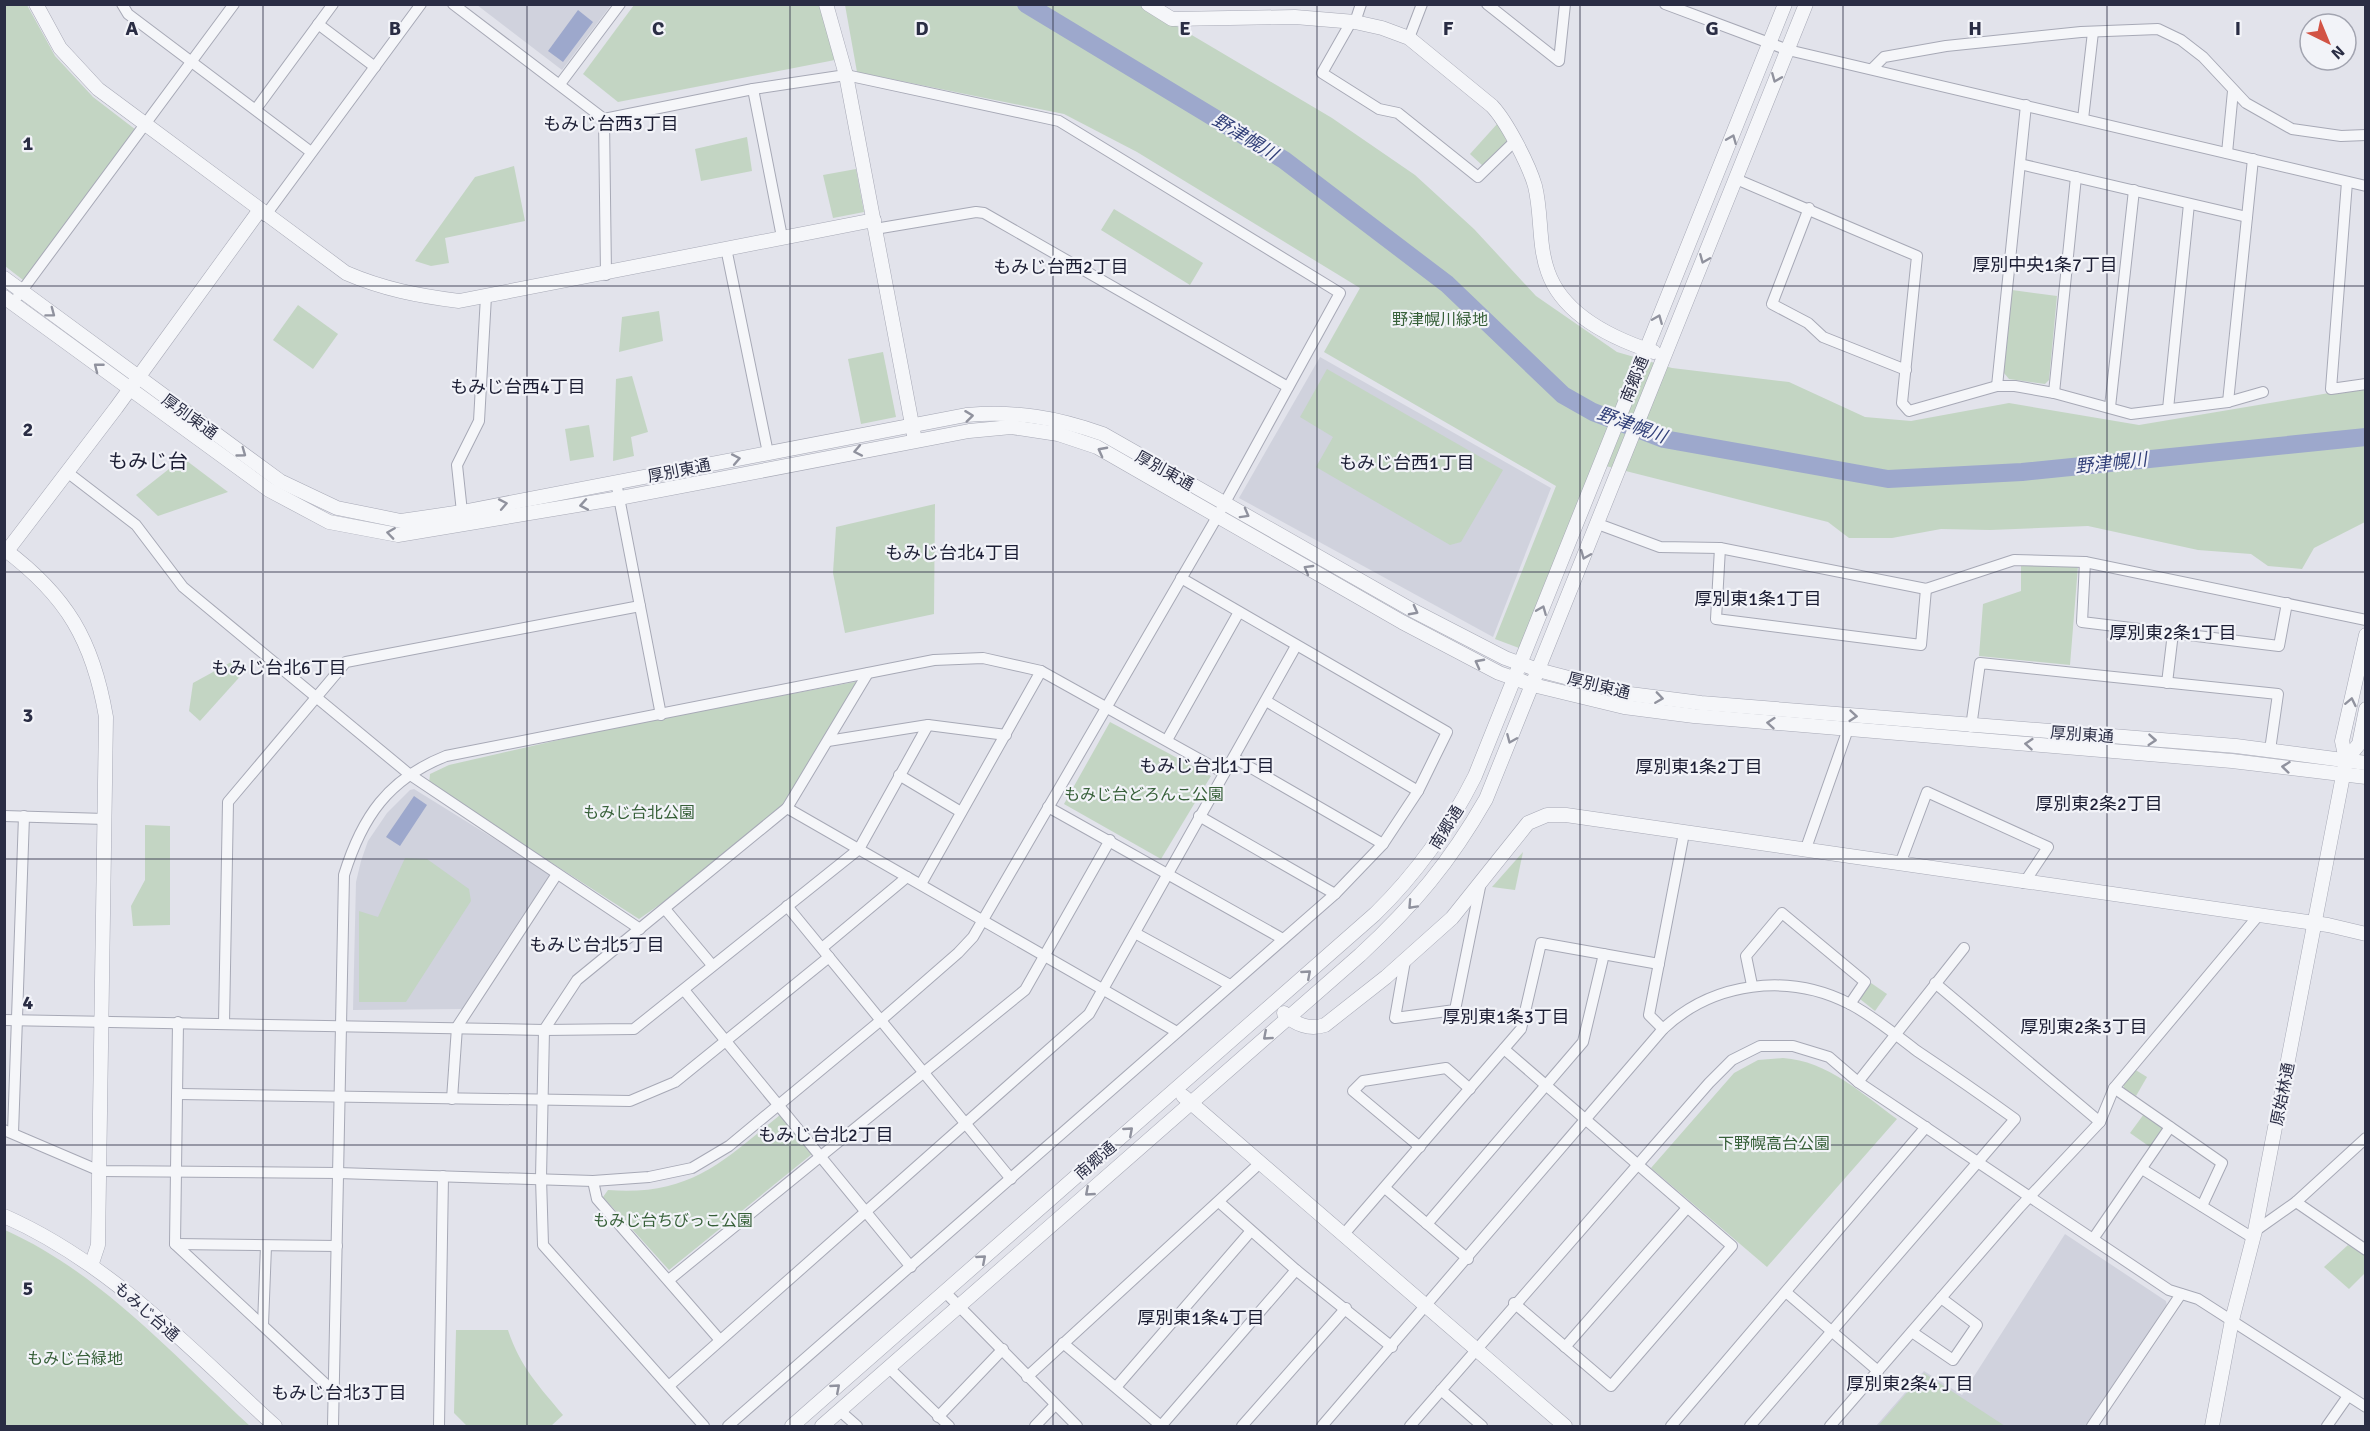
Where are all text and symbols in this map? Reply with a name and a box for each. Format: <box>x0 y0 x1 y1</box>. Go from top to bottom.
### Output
north arrow <box>2298 12 2358 72</box>
text: A <box>126 16 139 41</box>
text: B <box>389 16 401 41</box>
text: C <box>652 16 664 41</box>
text: D <box>915 16 929 41</box>
text: E <box>1179 16 1191 41</box>
text: F <box>1443 16 1454 41</box>
text: G <box>1705 16 1719 41</box>
text: H <box>1968 16 1982 41</box>
text: I <box>2235 16 2241 41</box>
text: N <box>2327 41 2348 63</box>
one-way arrow <box>1771 73 1784 83</box>
water label: 野津幌川 <box>1208 109 1283 166</box>
district label: もみじ台西3丁目 <box>543 113 679 135</box>
text: 1 <box>23 131 34 156</box>
one-way arrow <box>1725 134 1737 145</box>
one-way arrow <box>1699 253 1711 264</box>
district label: 厚別中央1条7丁目 <box>1972 254 2118 276</box>
district label: もみじ台西2丁目 <box>993 256 1129 278</box>
one-way arrow <box>45 305 56 316</box>
park label: 野津幌川緑地 <box>1392 310 1488 330</box>
one-way arrow <box>1651 315 1663 326</box>
street label: 南郷通 <box>1617 353 1653 405</box>
one-way arrow <box>94 363 105 374</box>
district label: もみじ台西4丁目 <box>450 376 586 398</box>
street label: 厚別東通 <box>158 390 221 444</box>
water label: 野津幌川 <box>1594 402 1671 448</box>
one-way arrow <box>965 410 974 422</box>
text: 2 <box>23 417 33 442</box>
one-way arrow <box>853 444 863 457</box>
one-way arrow <box>235 446 246 457</box>
one-way arrow <box>1098 447 1108 458</box>
street label: 厚別東通 <box>1132 447 1197 495</box>
water label: 野津幌川 <box>2074 448 2150 478</box>
district label: もみじ台 <box>108 449 188 474</box>
district label: もみじ台西1丁目 <box>1339 452 1475 474</box>
one-way arrow <box>731 453 741 466</box>
street label: 厚別東通 <box>646 455 713 487</box>
one-way arrow <box>498 498 508 511</box>
one-way arrow <box>579 498 588 510</box>
one-way arrow <box>1239 507 1249 518</box>
one-way arrow <box>387 528 396 540</box>
district label: もみじ台北4丁目 <box>885 542 1021 564</box>
one-way arrow <box>1580 548 1592 559</box>
one-way arrow <box>1304 564 1314 576</box>
district label: 厚別東1条1丁目 <box>1694 588 1822 610</box>
one-way arrow <box>1408 604 1419 615</box>
one-way arrow <box>1535 605 1547 616</box>
district label: 厚別東2条1丁目 <box>2109 622 2237 644</box>
district label: もみじ台北6丁目 <box>211 657 347 679</box>
one-way arrow <box>1474 659 1485 670</box>
street label: 厚別東通 <box>1565 669 1632 703</box>
one-way arrow <box>1654 691 1663 703</box>
one-way arrow <box>2344 698 2357 708</box>
text: 3 <box>23 703 33 728</box>
one-way arrow <box>1848 709 1857 722</box>
one-way arrow <box>1767 717 1776 730</box>
street label: 厚別東通 <box>2049 723 2115 747</box>
one-way arrow <box>1506 733 1518 744</box>
one-way arrow <box>2148 733 2157 746</box>
one-way arrow <box>2024 738 2033 751</box>
district label: もみじ台北1丁目 <box>1139 755 1275 777</box>
district label: 厚別東1条2丁目 <box>1635 756 1763 778</box>
one-way arrow <box>2281 761 2290 774</box>
park label: もみじ台どろんこ公園 <box>1064 785 1224 805</box>
district label: 厚別東2条2丁目 <box>2035 793 2163 815</box>
street label: 南郷通 <box>1426 802 1468 853</box>
park label: もみじ台北公園 <box>583 803 695 823</box>
one-way arrow <box>1408 898 1419 909</box>
district label: もみじ台北5丁目 <box>529 934 665 956</box>
one-way arrow <box>1300 970 1311 981</box>
text: 4 <box>23 990 34 1015</box>
district label: 厚別東1条3丁目 <box>1442 1006 1570 1028</box>
district label: 厚別東2条3丁目 <box>2020 1016 2148 1038</box>
one-way arrow <box>1263 1029 1274 1040</box>
street label: 原始林通 <box>2267 1061 2299 1128</box>
district label: もみじ台北2丁目 <box>758 1124 894 1146</box>
one-way arrow <box>1122 1127 1133 1138</box>
park label: 下野幌高台公園 <box>1718 1134 1830 1154</box>
street label: 南郷通 <box>1071 1137 1120 1184</box>
one-way arrow <box>1085 1185 1096 1196</box>
park label: もみじ台ちびっこ公園 <box>593 1211 753 1231</box>
one-way arrow <box>975 1255 986 1266</box>
text: 5 <box>23 1276 33 1301</box>
street label: もみじ台通 <box>110 1278 183 1346</box>
district label: 厚別東1条4丁目 <box>1137 1307 1265 1329</box>
park label: もみじ台緑地 <box>27 1349 123 1369</box>
district label: 厚別東2条4丁目 <box>1846 1373 1974 1395</box>
district label: もみじ台北3丁目 <box>271 1382 407 1404</box>
one-way arrow <box>829 1384 840 1395</box>

